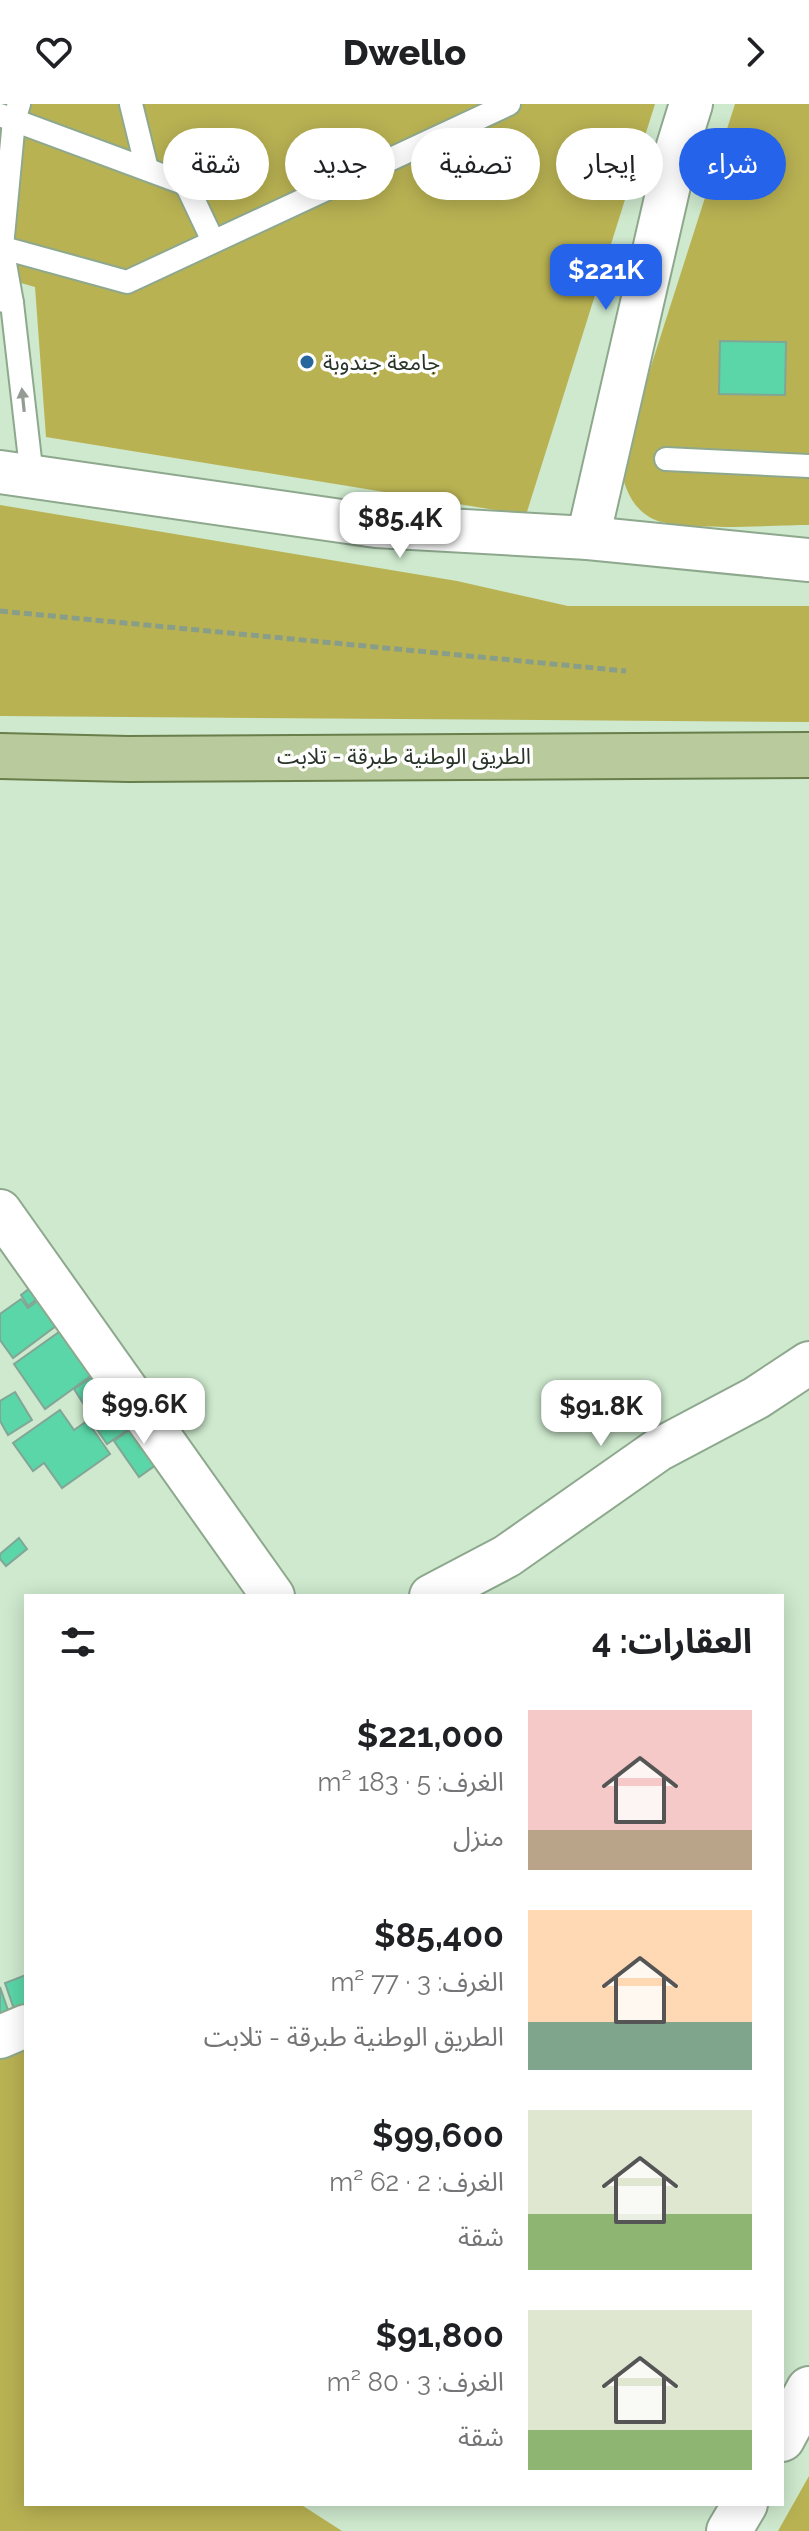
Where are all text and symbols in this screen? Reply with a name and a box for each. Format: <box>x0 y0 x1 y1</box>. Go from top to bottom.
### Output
icon: heart <box>32 30 76 74</box>
icon: forward <box>733 30 777 74</box>
text: Dwello <box>343 31 466 73</box>
chip: شقة <box>163 128 269 200</box>
chip: جديد <box>285 128 395 200</box>
chip: تصفية <box>411 128 540 200</box>
chip: إيجار <box>556 128 663 200</box>
chip: شراء <box>679 128 786 200</box>
pin: $221K <box>550 244 662 312</box>
text: $221K <box>568 255 644 285</box>
place label: جامعة جندوبة <box>323 349 440 375</box>
marker: جامعة جندوبة <box>298 353 316 371</box>
one-way arrow <box>16 387 29 412</box>
pin: $85.4K <box>335 492 465 560</box>
text: $85.4K <box>358 503 442 533</box>
street label: الطريق الوطنية طبرقة - تلابت <box>277 743 531 770</box>
pin: $99.6K <box>79 1378 209 1446</box>
pin: $91.8K <box>536 1380 666 1448</box>
text: $99.6K <box>101 1389 187 1419</box>
text: $91.8K <box>559 1391 643 1421</box>
icon: filters <box>56 1620 100 1664</box>
text: العقارات: 4 <box>592 1621 752 1661</box>
text: $221,000 <box>357 1715 504 1755</box>
icon: home <box>592 1742 688 1838</box>
text: الغرف: 5 · 183 m² <box>317 1767 504 1797</box>
text: منزل <box>453 1822 504 1852</box>
text: $85,400 <box>374 1915 504 1955</box>
icon: home <box>592 1942 688 2038</box>
text: الغرف: 3 · 77 m² <box>330 1967 504 1997</box>
text: الطريق الوطنية طبرقة - تلابت <box>204 2022 504 2052</box>
text: $99,600 <box>372 2115 504 2155</box>
icon: home <box>592 2142 688 2238</box>
text: الغرف: 2 · 62 m² <box>329 2167 504 2197</box>
text: شقة <box>458 2222 504 2252</box>
text: $91,800 <box>375 2315 504 2355</box>
icon: home <box>592 2342 688 2438</box>
text: الغرف: 3 · 80 m² <box>327 2367 504 2397</box>
text: شقة <box>458 2422 504 2452</box>

